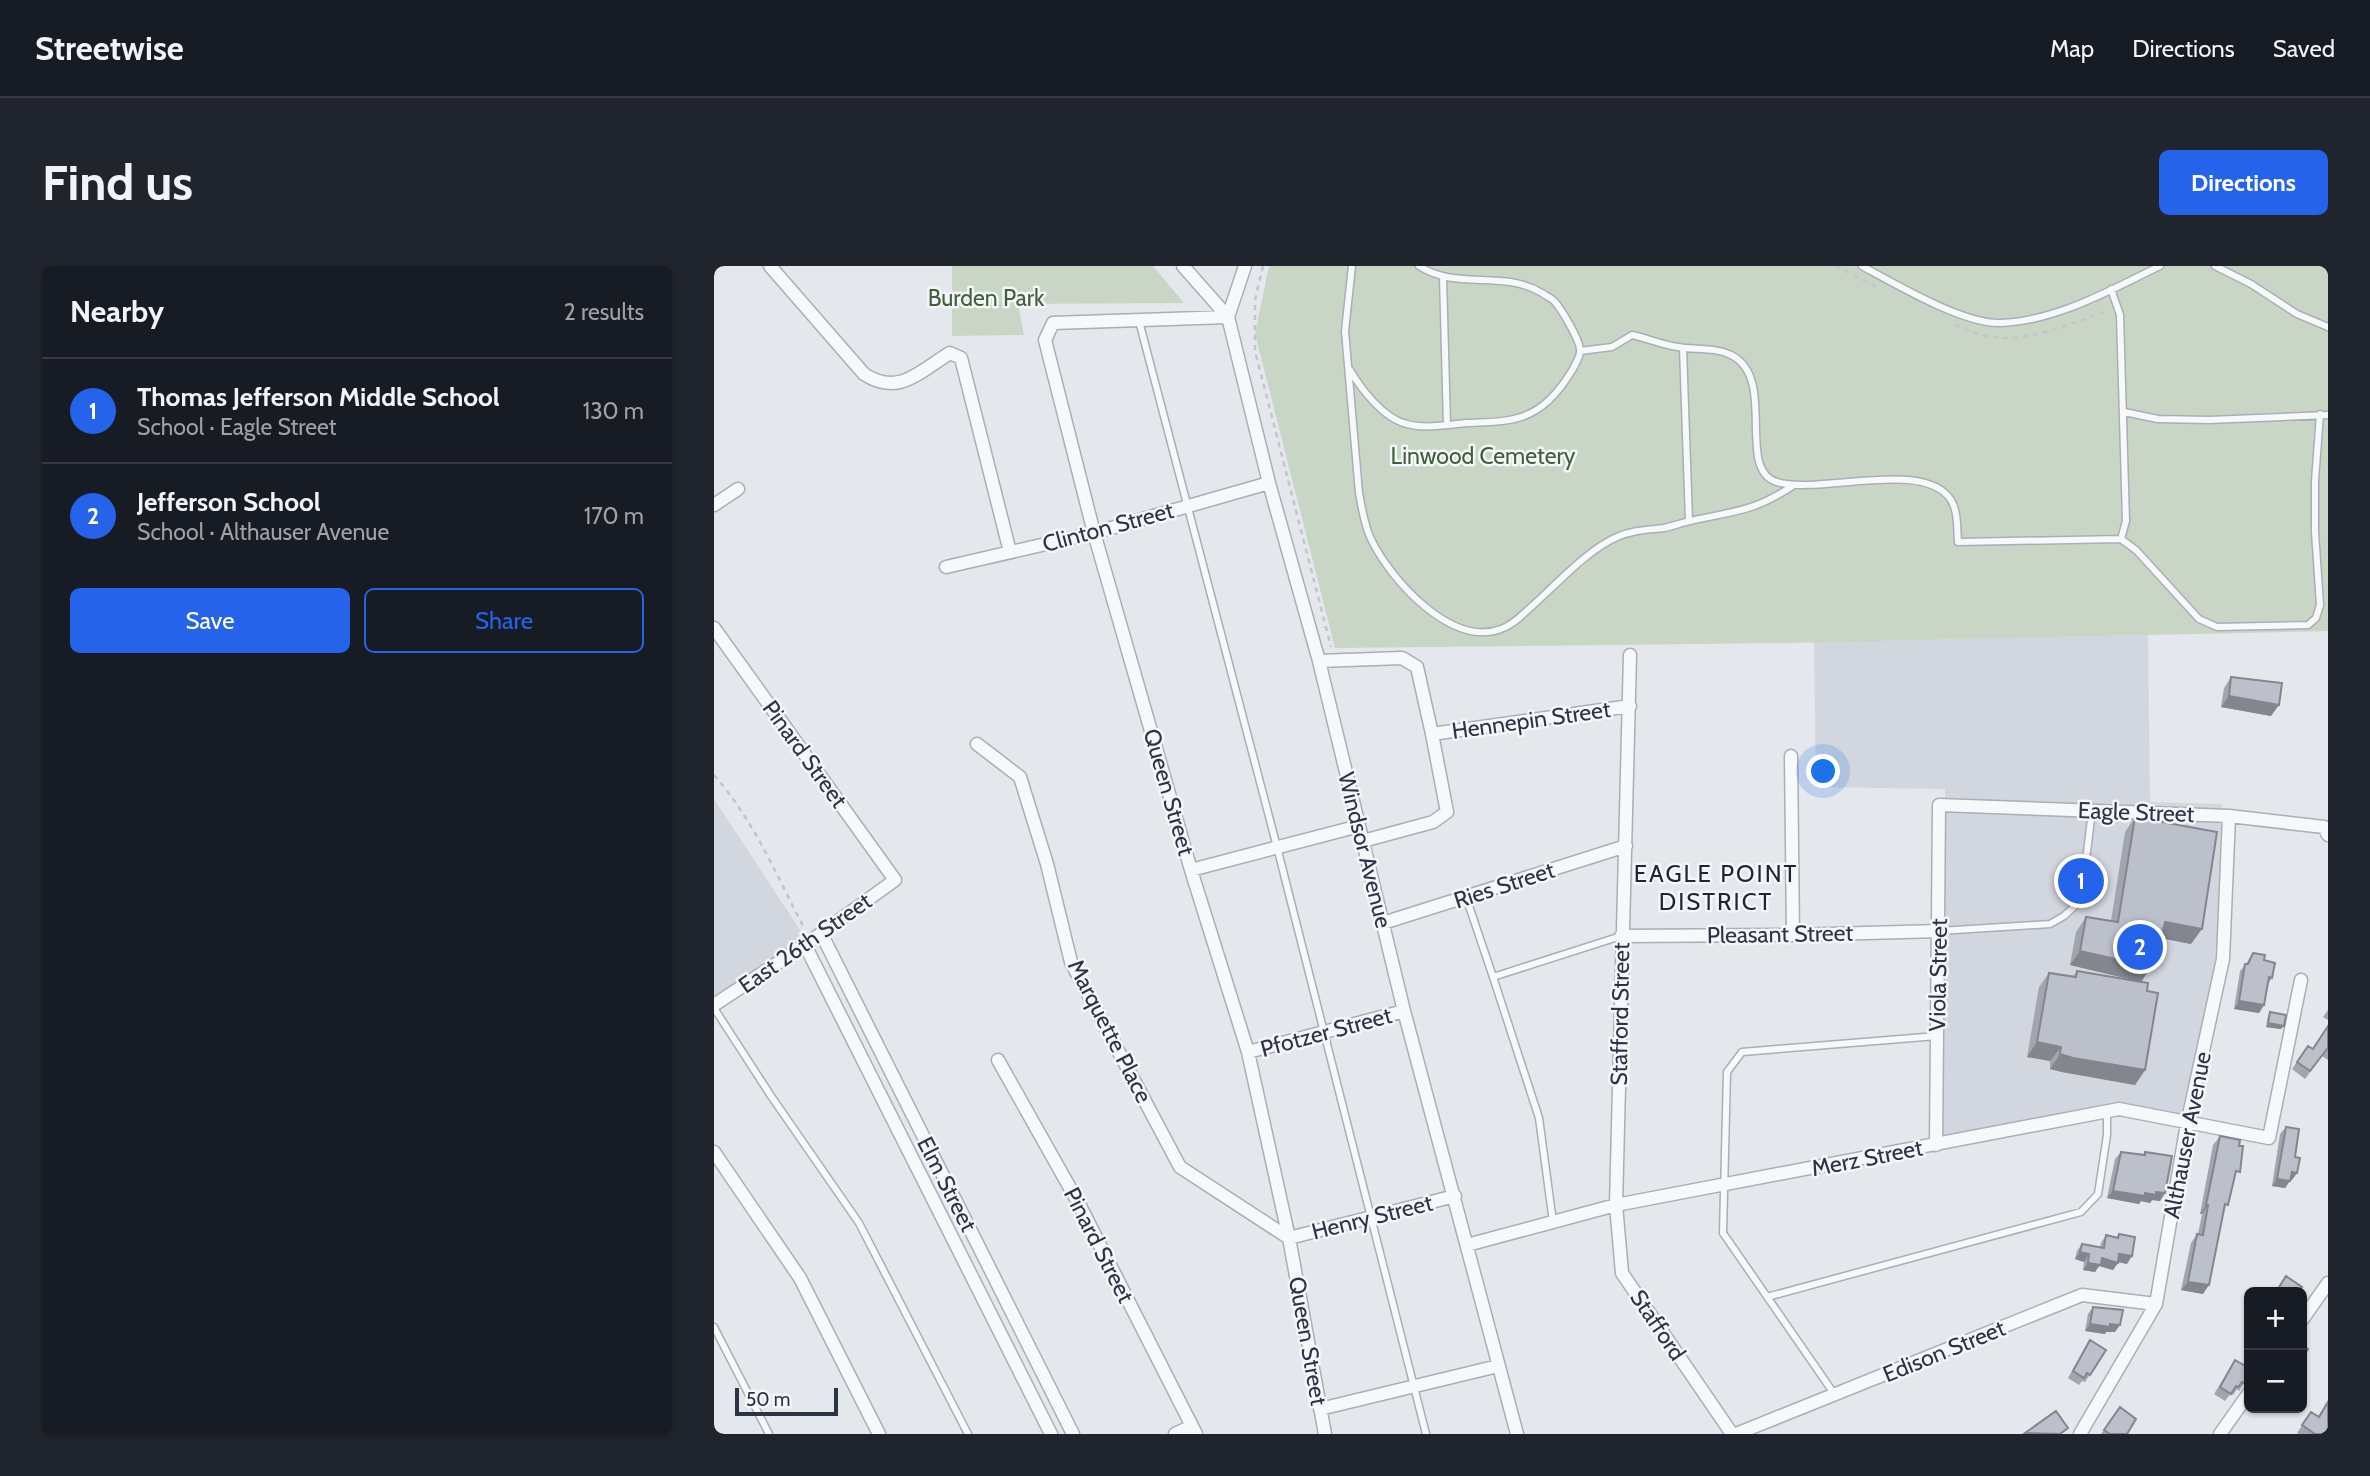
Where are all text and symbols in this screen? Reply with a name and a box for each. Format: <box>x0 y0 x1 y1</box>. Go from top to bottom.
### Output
text: Streetwise <box>35 28 184 68</box>
text: Map <box>2050 34 2094 63</box>
text: Directions <box>2132 34 2235 63</box>
text: Saved <box>2273 34 2335 63</box>
button: Directions <box>2159 150 2328 215</box>
text: Find us <box>42 153 193 212</box>
park label: Burden Park <box>928 284 1045 312</box>
text: Nearby <box>70 293 164 330</box>
text: 2 results <box>564 298 644 326</box>
text: Thomas Jefferson Middle School <box>137 381 500 413</box>
text: 1 <box>89 397 97 425</box>
text: 130 m <box>583 397 644 425</box>
text: School · Eagle Street <box>137 413 337 441</box>
park label: Linwood Cemetery <box>1391 442 1576 470</box>
text: Jefferson School <box>137 486 321 518</box>
street label: Clinton Street <box>1039 496 1177 558</box>
text: 2 <box>87 502 99 530</box>
text: 170 m <box>584 502 644 530</box>
text: School · Althauser Avenue <box>137 518 389 546</box>
button: Save <box>70 588 350 653</box>
button: Share <box>364 588 644 653</box>
street label: Pinard Street <box>757 695 853 813</box>
street label: Hennepin Street <box>1450 695 1612 745</box>
street label: Queen Street <box>1138 725 1200 859</box>
your location <box>1806 754 1840 788</box>
street label: Windsor Avenue <box>1332 769 1398 931</box>
street label: Eagle Street <box>2077 796 2195 828</box>
pin: 1 <box>2058 855 2104 907</box>
street label: Ries Street <box>1450 856 1558 914</box>
district label: EAGLE POINT DISTRICT <box>1634 859 1798 916</box>
street label: East 26th Street <box>733 887 877 999</box>
street label: Viola Street <box>1923 918 1953 1032</box>
street label: Pleasant Street <box>1707 919 1854 949</box>
pin: 2 <box>2117 921 2163 973</box>
street label: Stafford Street <box>1605 942 1635 1086</box>
street label: Marquette Place <box>1062 955 1158 1108</box>
street label: Pfotzer Street <box>1257 1001 1395 1063</box>
street label: Althauser Avenue <box>2157 1049 2217 1221</box>
street label: Elm Street <box>911 1132 983 1236</box>
street label: Merz Street <box>1809 1133 1925 1182</box>
street label: Pinard Street <box>1058 1183 1140 1308</box>
street label: Henry Street <box>1309 1188 1436 1246</box>
street label: Queen Street <box>1283 1274 1333 1408</box>
street label: Stafford <box>1624 1284 1692 1366</box>
map controls <box>2244 1287 2307 1413</box>
button: + <box>2244 1287 2307 1350</box>
street label: Edison Street <box>1879 1314 2009 1388</box>
button: − <box>2244 1350 2307 1413</box>
scale bar <box>735 1385 838 1417</box>
text: 50 m <box>746 1388 790 1411</box>

